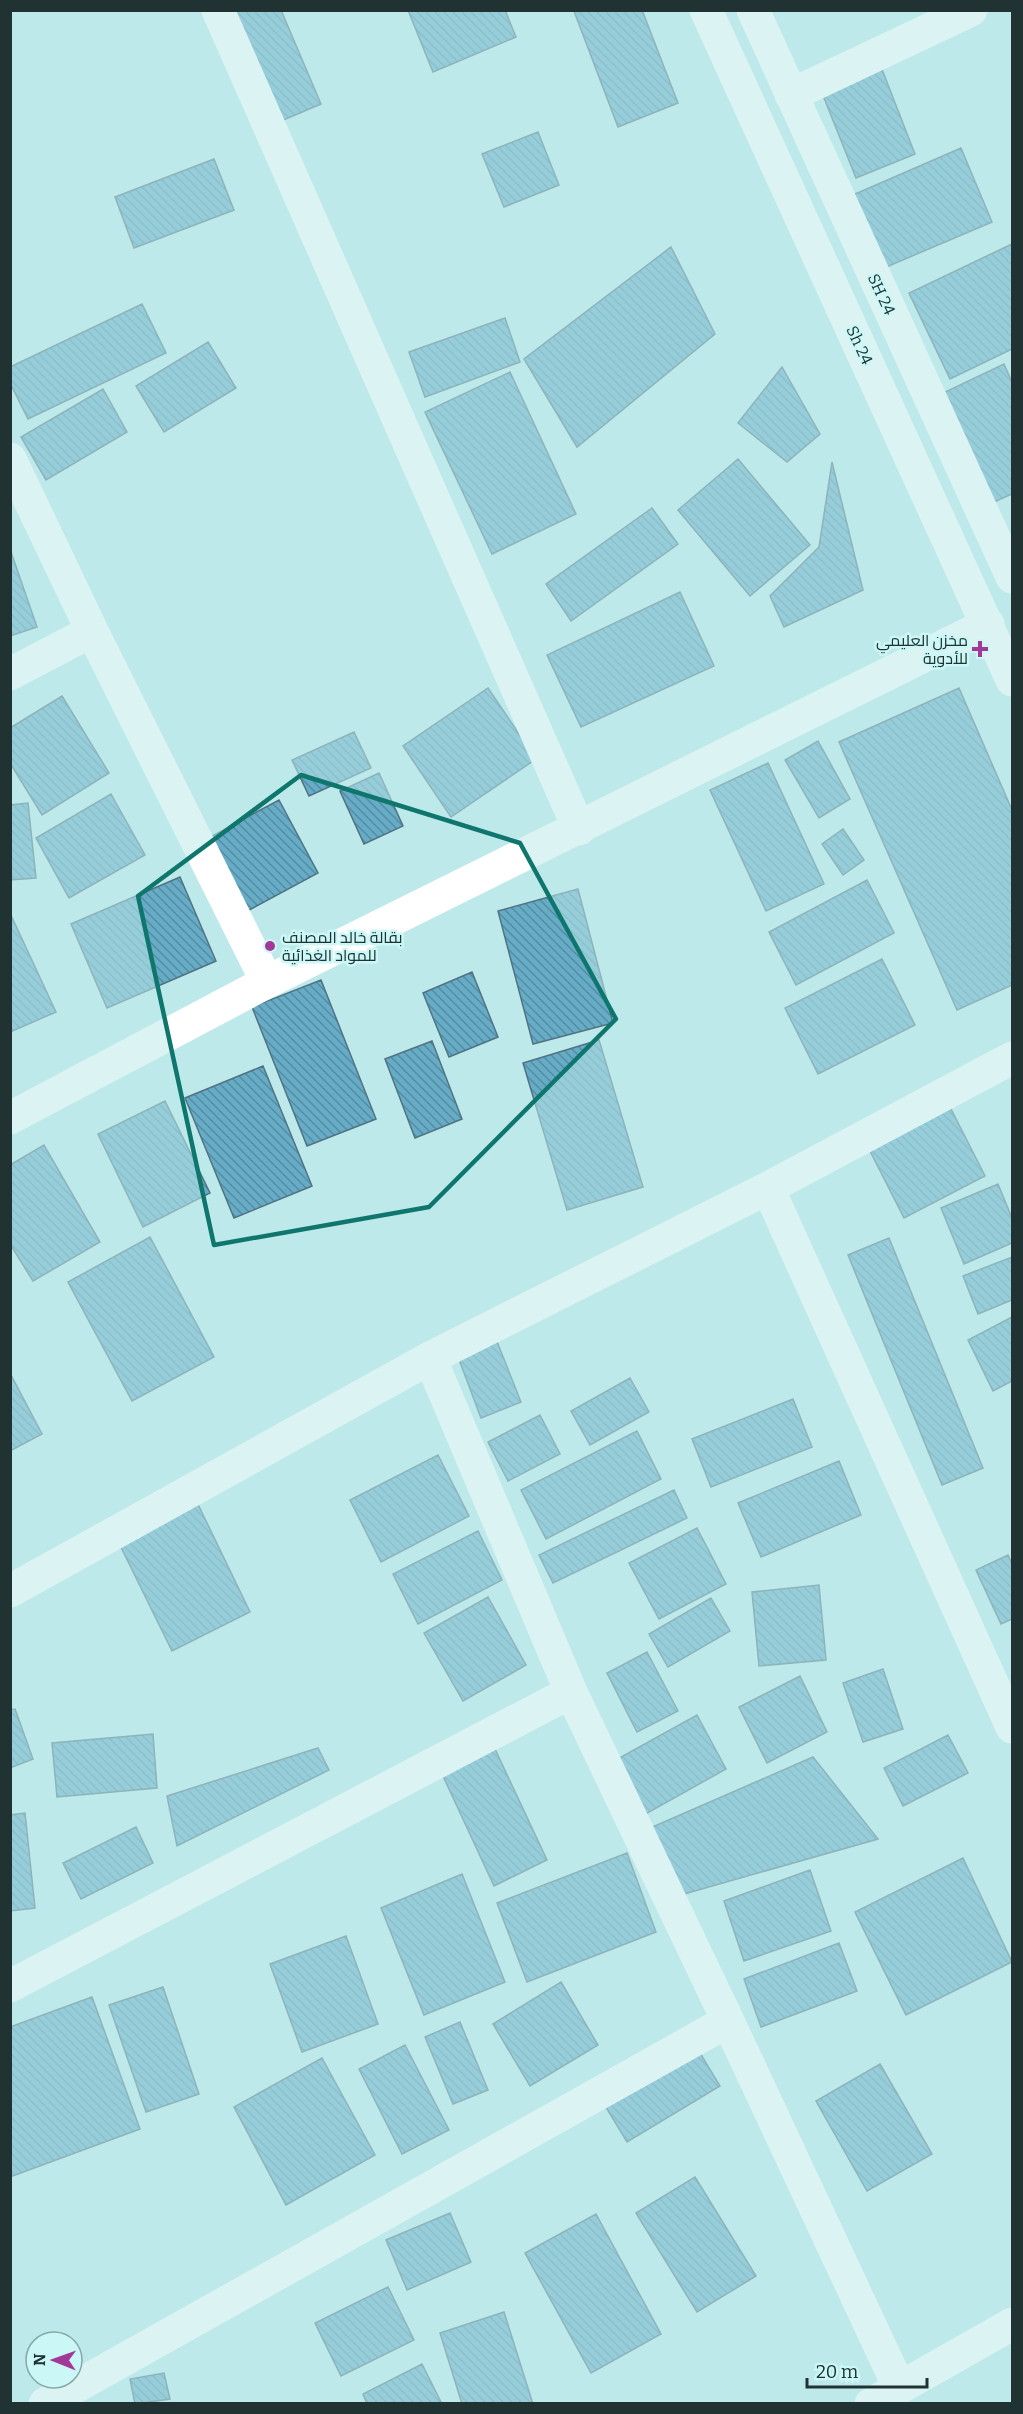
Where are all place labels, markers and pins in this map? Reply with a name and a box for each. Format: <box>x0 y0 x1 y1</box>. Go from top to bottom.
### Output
place label: مخزن العليمي للأدوية <box>876 631 968 668</box>
marker: مخزن العليمي للأدوية <box>973 642 987 656</box>
place label: بقالة خالد المصنف للمواد الغذائية <box>282 928 403 965</box>
marker: بقالة خالد المصنف للمواد الغذائية <box>263 939 277 953</box>

